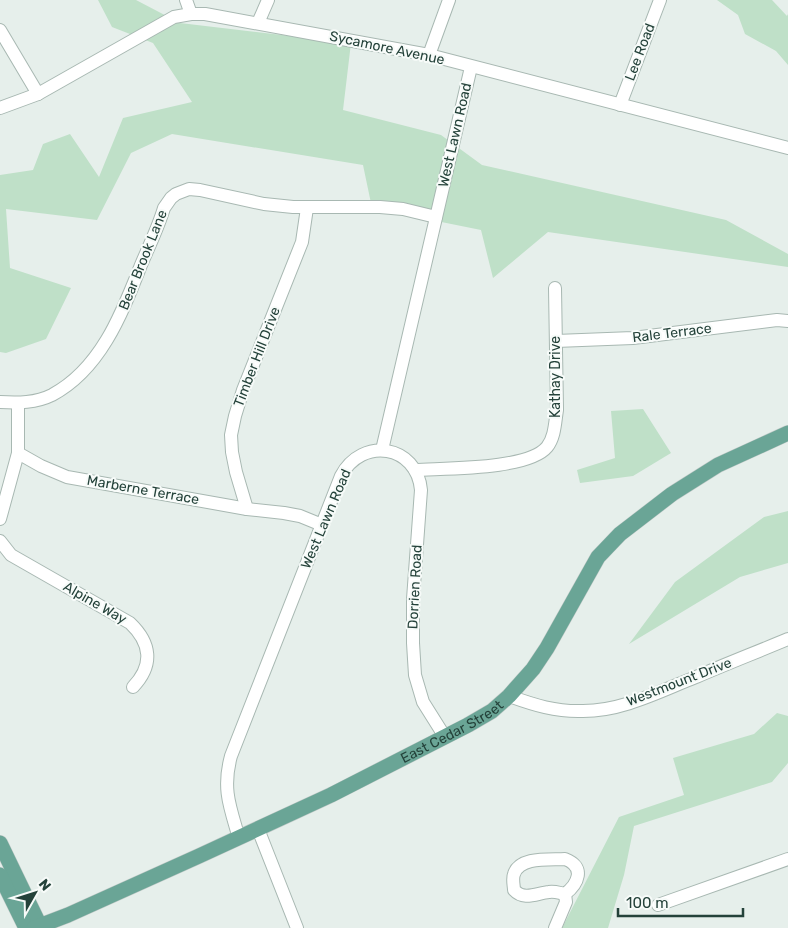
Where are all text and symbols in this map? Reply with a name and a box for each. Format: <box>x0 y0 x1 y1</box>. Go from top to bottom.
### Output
street label: Lee Road <box>621 21 659 83</box>
street label: Sycamore Avenue <box>328 27 446 69</box>
street label: West Lawn Road <box>435 81 475 189</box>
street label: Bear Brook Lane <box>115 207 171 313</box>
street label: Timber Hill Drive <box>230 304 284 409</box>
street label: Rale Terrace <box>631 320 713 346</box>
street label: Kathay Drive <box>547 336 564 418</box>
street label: West Lawn Road <box>297 467 355 571</box>
street label: Marberne Terrace <box>86 472 201 508</box>
street label: Dorrien Road <box>404 544 426 630</box>
street label: Alpine Way <box>60 578 130 628</box>
street label: Westmount Drive <box>624 654 734 710</box>
street label: East Cedar Street <box>398 696 507 767</box>
north arrow <box>10 868 60 918</box>
text: N <box>35 876 54 894</box>
scale bar <box>618 886 743 918</box>
text: 100 m <box>626 894 668 912</box>

